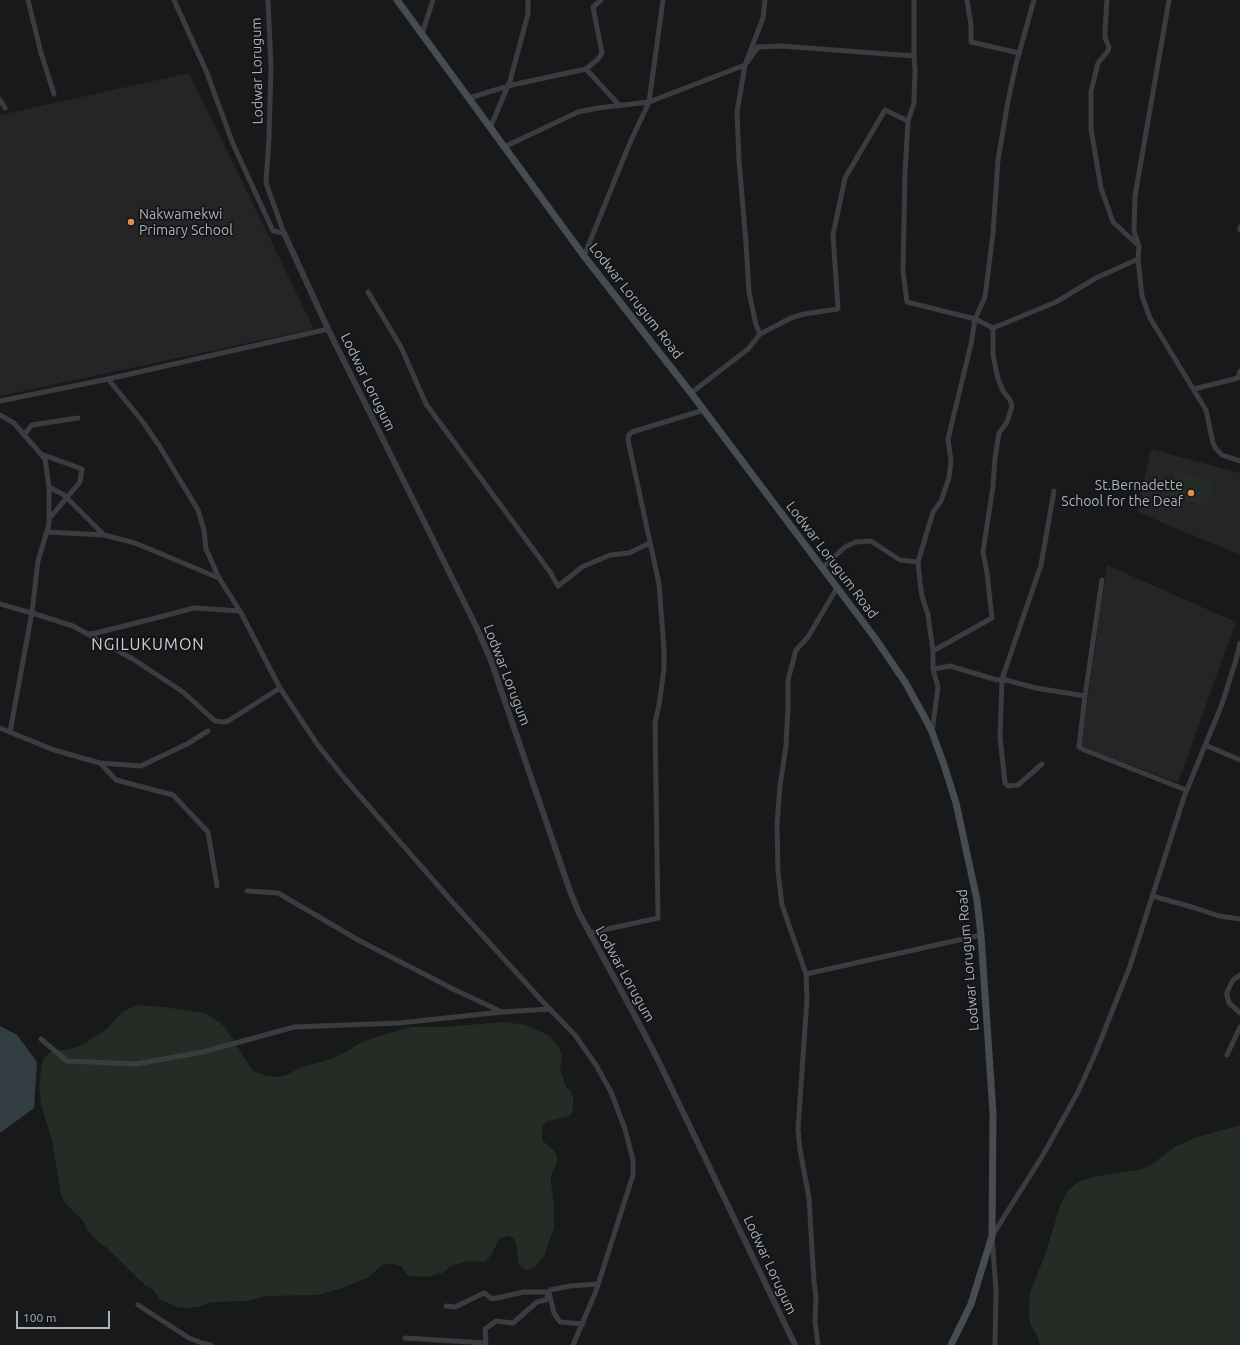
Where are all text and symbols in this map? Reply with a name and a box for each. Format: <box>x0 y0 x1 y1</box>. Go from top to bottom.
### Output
street label: Lodwar Lorugum <box>248 17 266 125</box>
place label: Nakwamekwi Primary School <box>139 206 233 238</box>
marker: Nakwamekwi Primary School <box>126 217 136 227</box>
street label: Lodwar Lorugum Road <box>586 240 686 362</box>
street label: Lodwar Lorugum <box>337 330 399 434</box>
place label: St.Bernadette School for the Deaf <box>1061 477 1183 510</box>
marker: St.Bernadette School for the Deaf <box>1186 488 1196 498</box>
street label: Lodwar Lorugum Road <box>782 498 882 622</box>
street label: Lodwar Lorugum <box>480 622 534 728</box>
district label: NGILUKUMON <box>91 635 205 655</box>
street label: Lodwar Lorugum Road <box>953 888 983 1032</box>
street label: Lodwar Lorugum <box>592 923 658 1025</box>
street label: Lodwar Lorugum <box>740 1213 800 1317</box>
scale bar <box>18 1303 112 1329</box>
text: 100 m <box>23 1311 56 1324</box>

